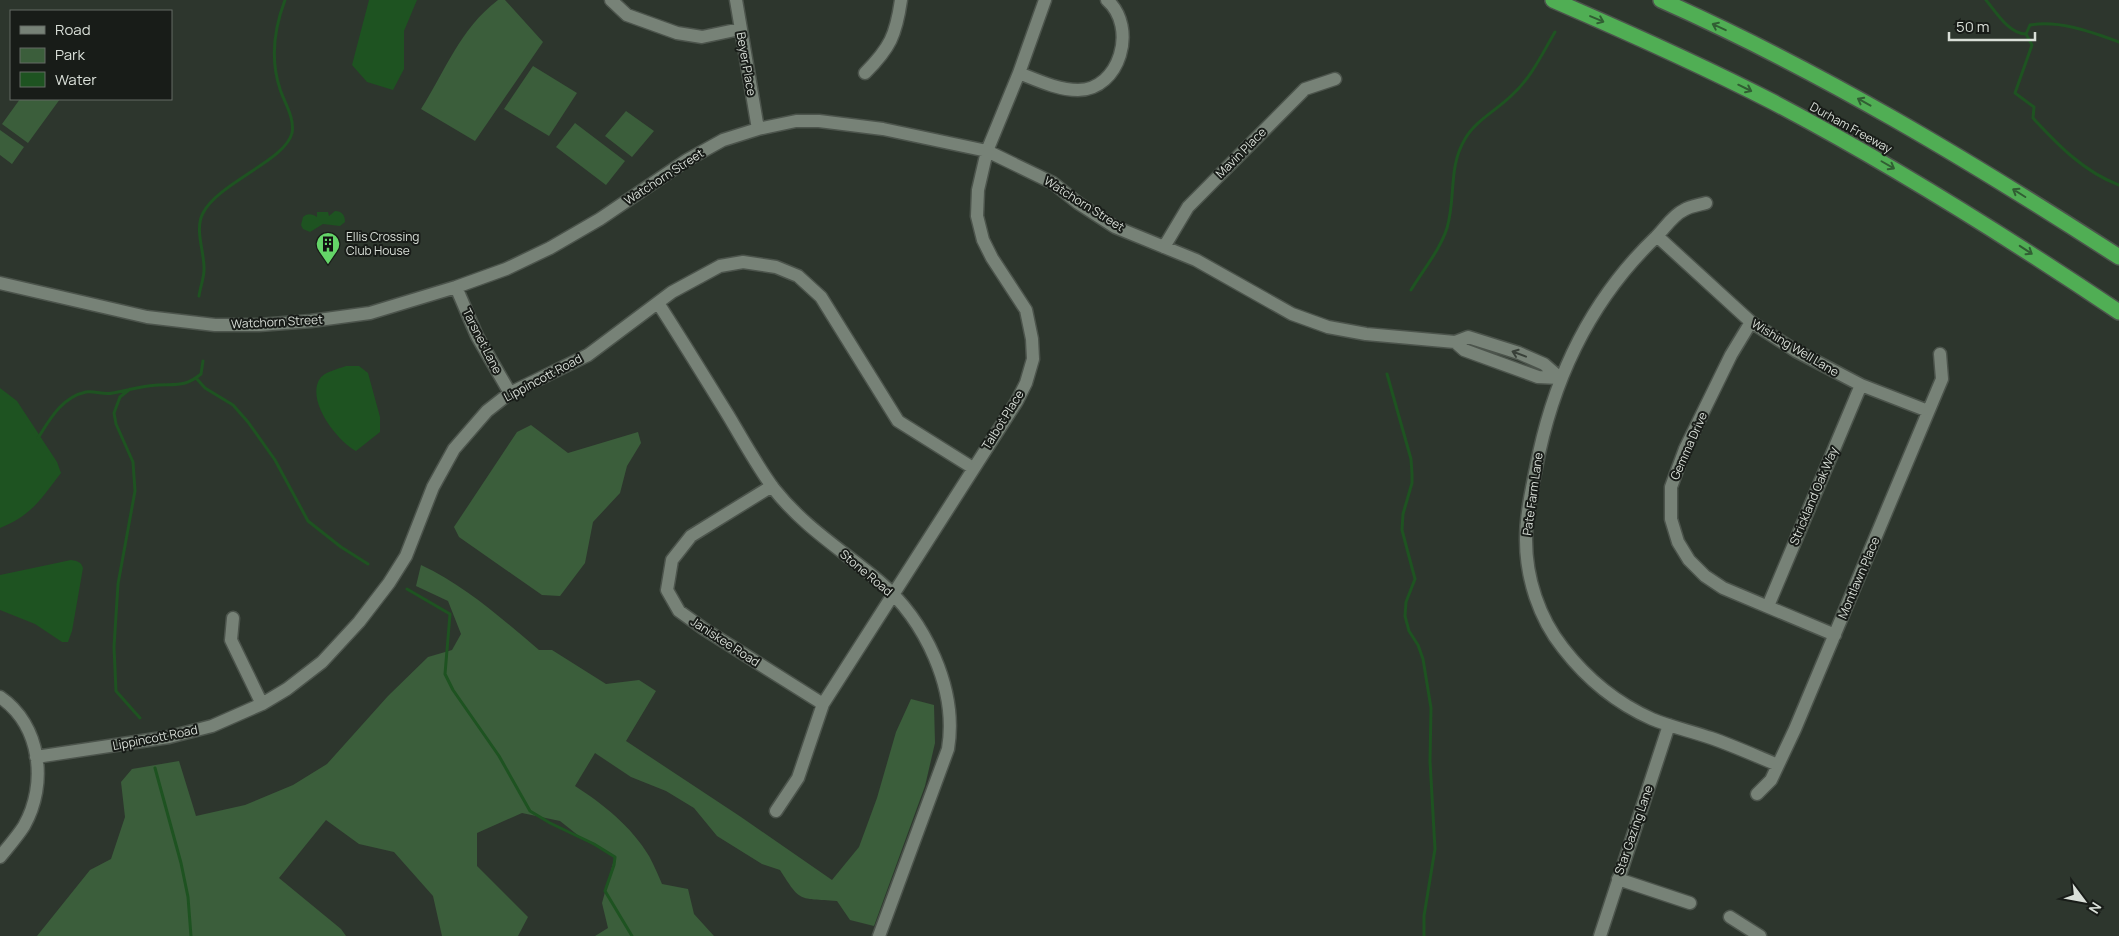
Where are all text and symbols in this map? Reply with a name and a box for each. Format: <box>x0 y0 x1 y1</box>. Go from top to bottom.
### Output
legend <box>10 10 172 100</box>
scale bar <box>1949 10 2035 42</box>
one-way arrow <box>1589 15 1604 25</box>
text: 50 m <box>1956 16 1990 37</box>
text: Road <box>55 19 91 40</box>
one-way arrow <box>1712 22 1727 32</box>
street label: Beyer Place <box>733 31 760 97</box>
text: Park <box>55 44 85 65</box>
text: Water <box>55 69 97 90</box>
one-way arrow <box>1737 83 1752 93</box>
one-way arrow <box>1856 97 1871 107</box>
street label: Durham Freeway <box>1807 98 1896 157</box>
street label: Mavin Place <box>1212 124 1270 182</box>
street label: Watchorn Street <box>621 144 707 209</box>
one-way arrow <box>1880 161 1894 171</box>
street label: Watchorn Street <box>1041 172 1128 235</box>
one-way arrow <box>2012 188 2026 198</box>
place label: Ellis Crossing Club House <box>346 228 419 259</box>
building icon: Ellis Crossing Club House <box>315 231 341 265</box>
one-way arrow <box>2019 245 2033 255</box>
street label: Tarsnet Lane <box>459 305 506 377</box>
street label: Watchorn Street <box>231 311 323 332</box>
street label: Wishing Well Lane <box>1748 315 1842 380</box>
one-way arrow <box>1512 349 1527 358</box>
street label: Lippincott Road <box>501 350 585 405</box>
street label: Talbot Place <box>978 387 1028 453</box>
street label: Gemma Drive <box>1666 409 1711 482</box>
street label: Strickland Oak Way <box>1785 444 1842 547</box>
street label: Pate Farm Lane <box>1518 451 1547 537</box>
street label: Montlawn Place <box>1834 534 1883 621</box>
street label: Stone Road <box>836 546 896 600</box>
street label: Janiskee Road <box>687 613 763 670</box>
street label: Lippincott Road <box>111 721 199 754</box>
street label: Star Gazing Lane <box>1610 783 1657 877</box>
north arrow <box>2059 876 2109 926</box>
text: N <box>2085 899 2106 917</box>

